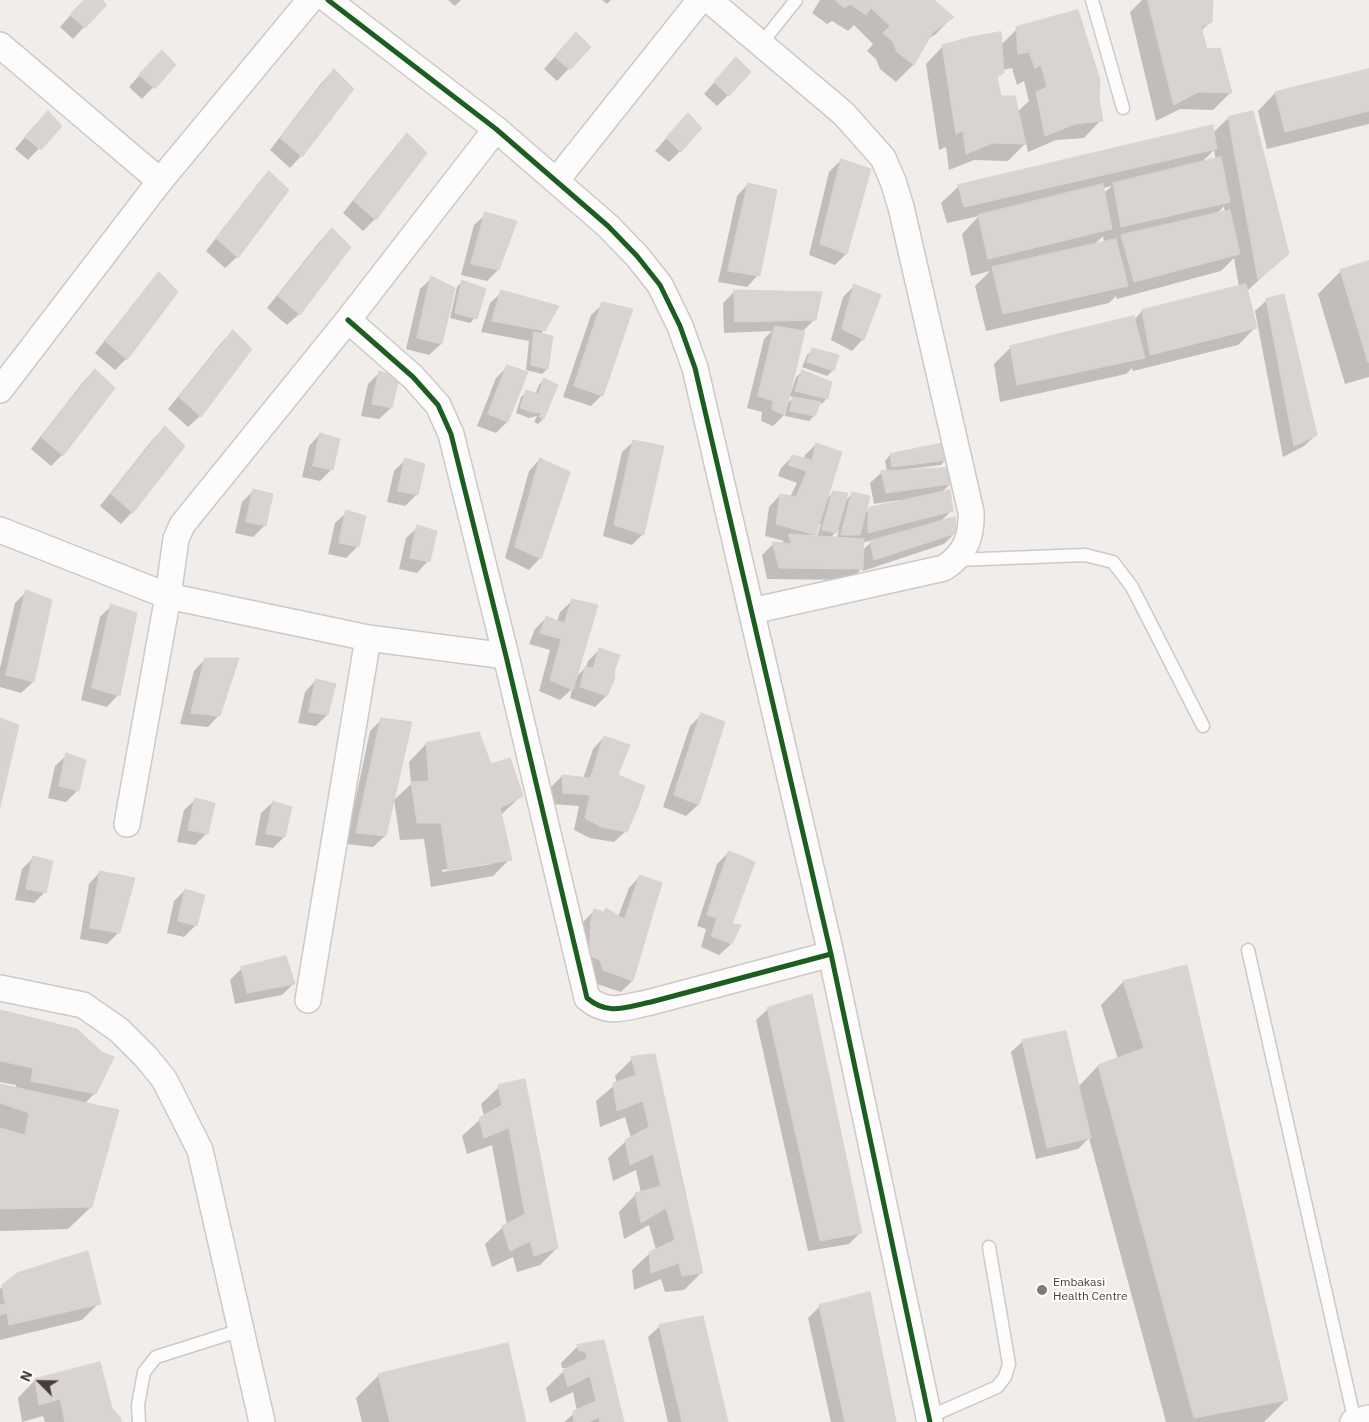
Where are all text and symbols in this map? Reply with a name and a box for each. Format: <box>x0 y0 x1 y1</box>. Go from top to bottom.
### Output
place label: Embakasi Health Centre <box>1053 1276 1128 1304</box>
marker: Embakasi Health Centre <box>1035 1283 1049 1297</box>
north arrow <box>15 1357 65 1407</box>
text: N <box>16 1368 36 1384</box>

